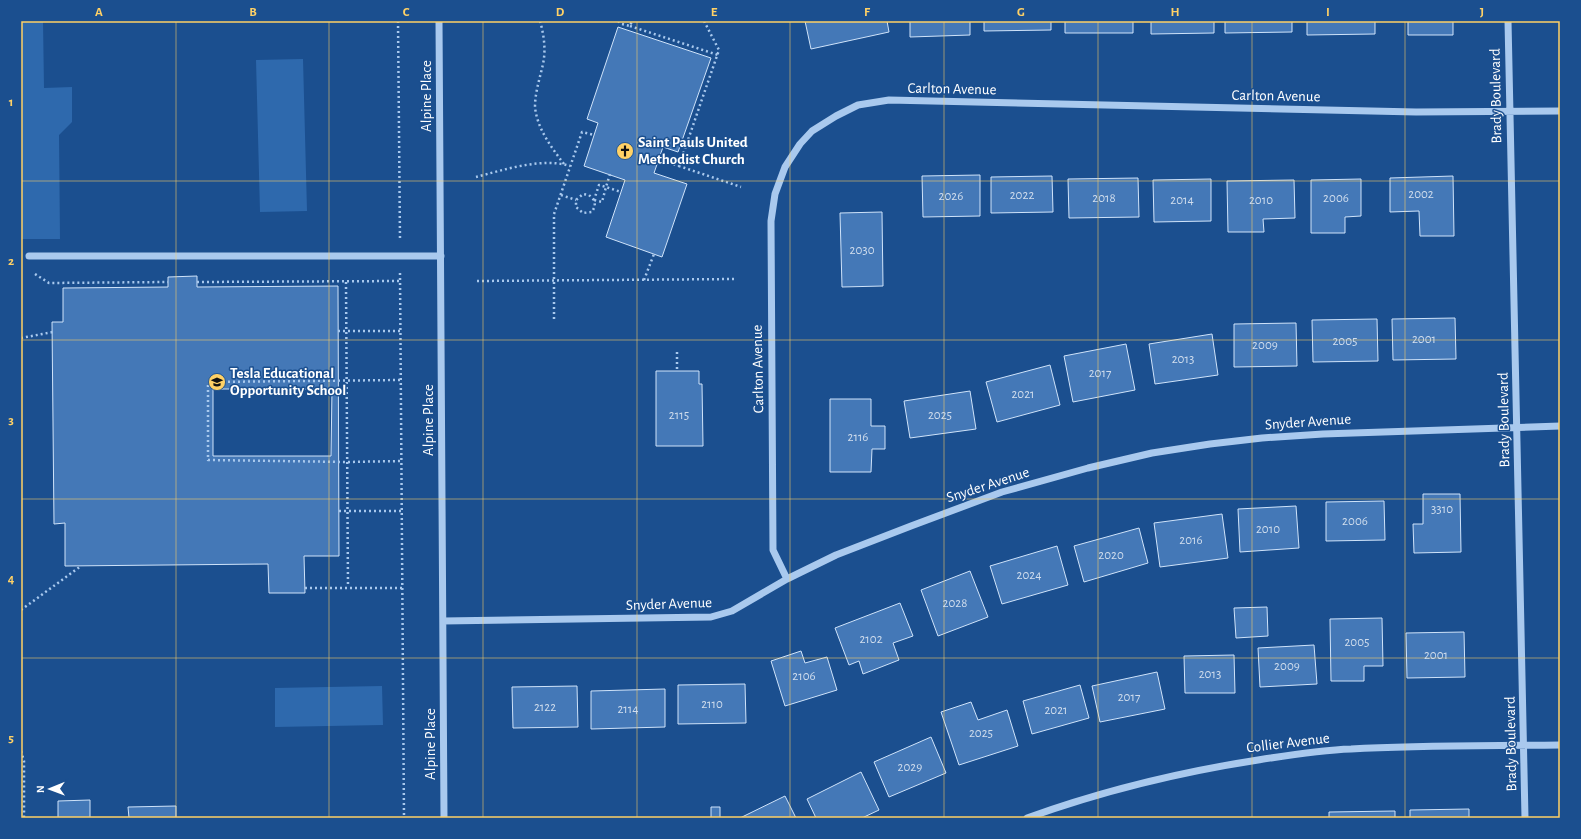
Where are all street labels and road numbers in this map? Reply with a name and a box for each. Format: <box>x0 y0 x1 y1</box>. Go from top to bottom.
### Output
street label: Brady Boulevard <box>1488 48 1504 144</box>
street label: Alpine Place <box>419 60 434 132</box>
street label: Carlton Avenue <box>907 81 997 97</box>
street label: Carlton Avenue <box>1231 88 1321 104</box>
street label: Carlton Avenue <box>750 324 766 414</box>
street label: Brady Boulevard <box>1496 372 1512 468</box>
street label: Alpine Place <box>421 384 436 456</box>
street label: Snyder Avenue <box>1264 412 1352 432</box>
street label: Snyder Avenue <box>945 465 1031 505</box>
street label: Snyder Avenue <box>626 595 712 613</box>
street label: Brady Boulevard <box>1503 696 1519 792</box>
street label: Alpine Place <box>423 708 438 780</box>
street label: Collier Avenue <box>1245 730 1331 756</box>

